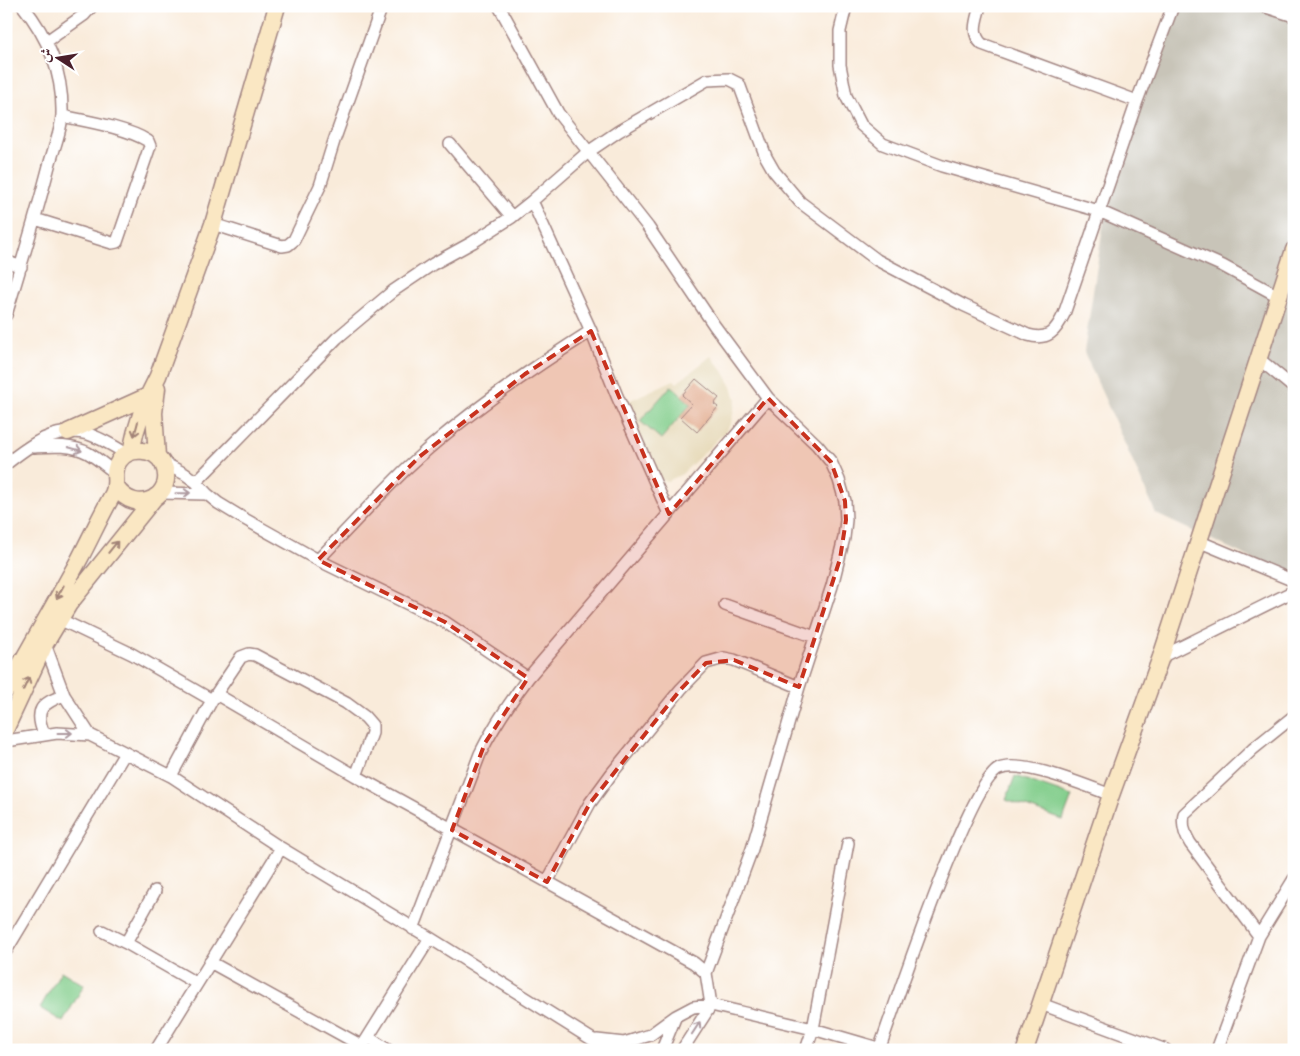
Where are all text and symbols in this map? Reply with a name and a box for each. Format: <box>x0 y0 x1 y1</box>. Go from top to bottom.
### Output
north arrow <box>32 32 82 82</box>
text: ش <box>36 47 58 65</box>
one-way arrow <box>131 421 140 437</box>
one-way arrow <box>66 445 82 454</box>
one-way arrow <box>175 488 191 498</box>
one-way arrow <box>108 541 119 554</box>
one-way arrow <box>55 584 65 598</box>
one-way arrow <box>22 677 32 692</box>
one-way arrow <box>56 728 73 738</box>
one-way arrow <box>692 1021 702 1035</box>

